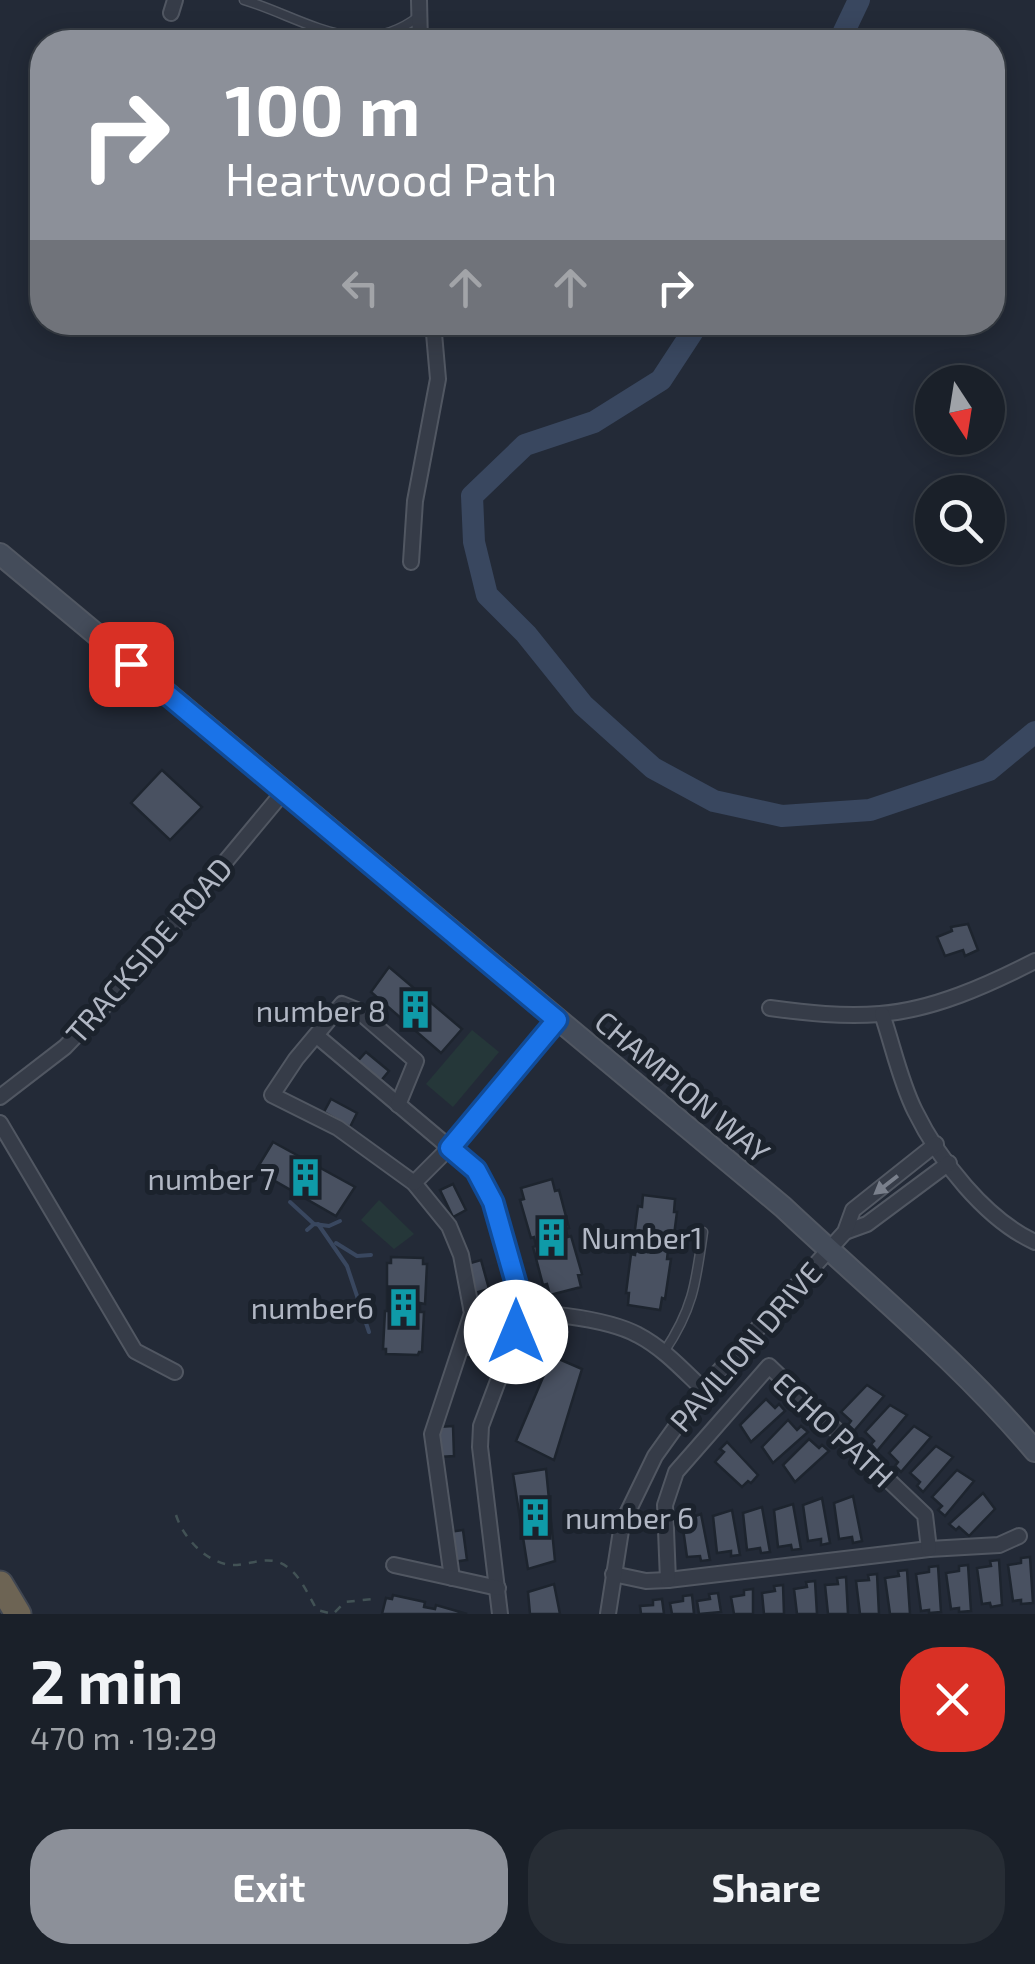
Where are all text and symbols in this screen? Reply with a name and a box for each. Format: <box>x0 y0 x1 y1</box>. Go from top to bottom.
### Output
text: 100 m <box>225 66 420 150</box>
icon: right <box>60 70 190 200</box>
text: Heartwood Path <box>225 151 557 205</box>
icon: left <box>333 260 388 315</box>
icon: ahead <box>438 260 493 315</box>
icon: ahead <box>543 260 598 315</box>
icon: right <box>648 260 703 315</box>
north arrow <box>915 365 1005 455</box>
map controls <box>915 365 1005 565</box>
button: search <box>915 475 1005 565</box>
pin <box>89 622 174 707</box>
icon: arrive <box>104 637 159 692</box>
street label: TRACKSIDE ROAD <box>57 850 239 1050</box>
building icon: number 8 <box>395 989 437 1031</box>
place label: number 8 <box>256 992 386 1028</box>
street label: CHAMPION WAY <box>588 1002 778 1170</box>
building icon: number 7 <box>284 1157 326 1199</box>
place label: number 7 <box>148 1160 275 1196</box>
one-way arrow <box>873 1174 899 1195</box>
building icon: Number1 <box>530 1216 572 1258</box>
place label: Number1 <box>581 1219 703 1255</box>
street label: PAVILION DRIVE <box>662 1254 828 1438</box>
position arrow <box>464 1280 568 1384</box>
building icon: number6 <box>383 1286 425 1328</box>
place label: number6 <box>251 1289 374 1325</box>
street label: ECHO PATH <box>766 1364 902 1494</box>
building icon: number 6 <box>514 1496 556 1538</box>
place label: number 6 <box>565 1499 694 1535</box>
text: 2 min <box>30 1644 183 1716</box>
button: close <box>900 1647 1005 1752</box>
text: 470 m · 19:29 <box>30 1718 217 1756</box>
button: Exit <box>30 1829 508 1944</box>
button: Share <box>528 1829 1005 1944</box>

